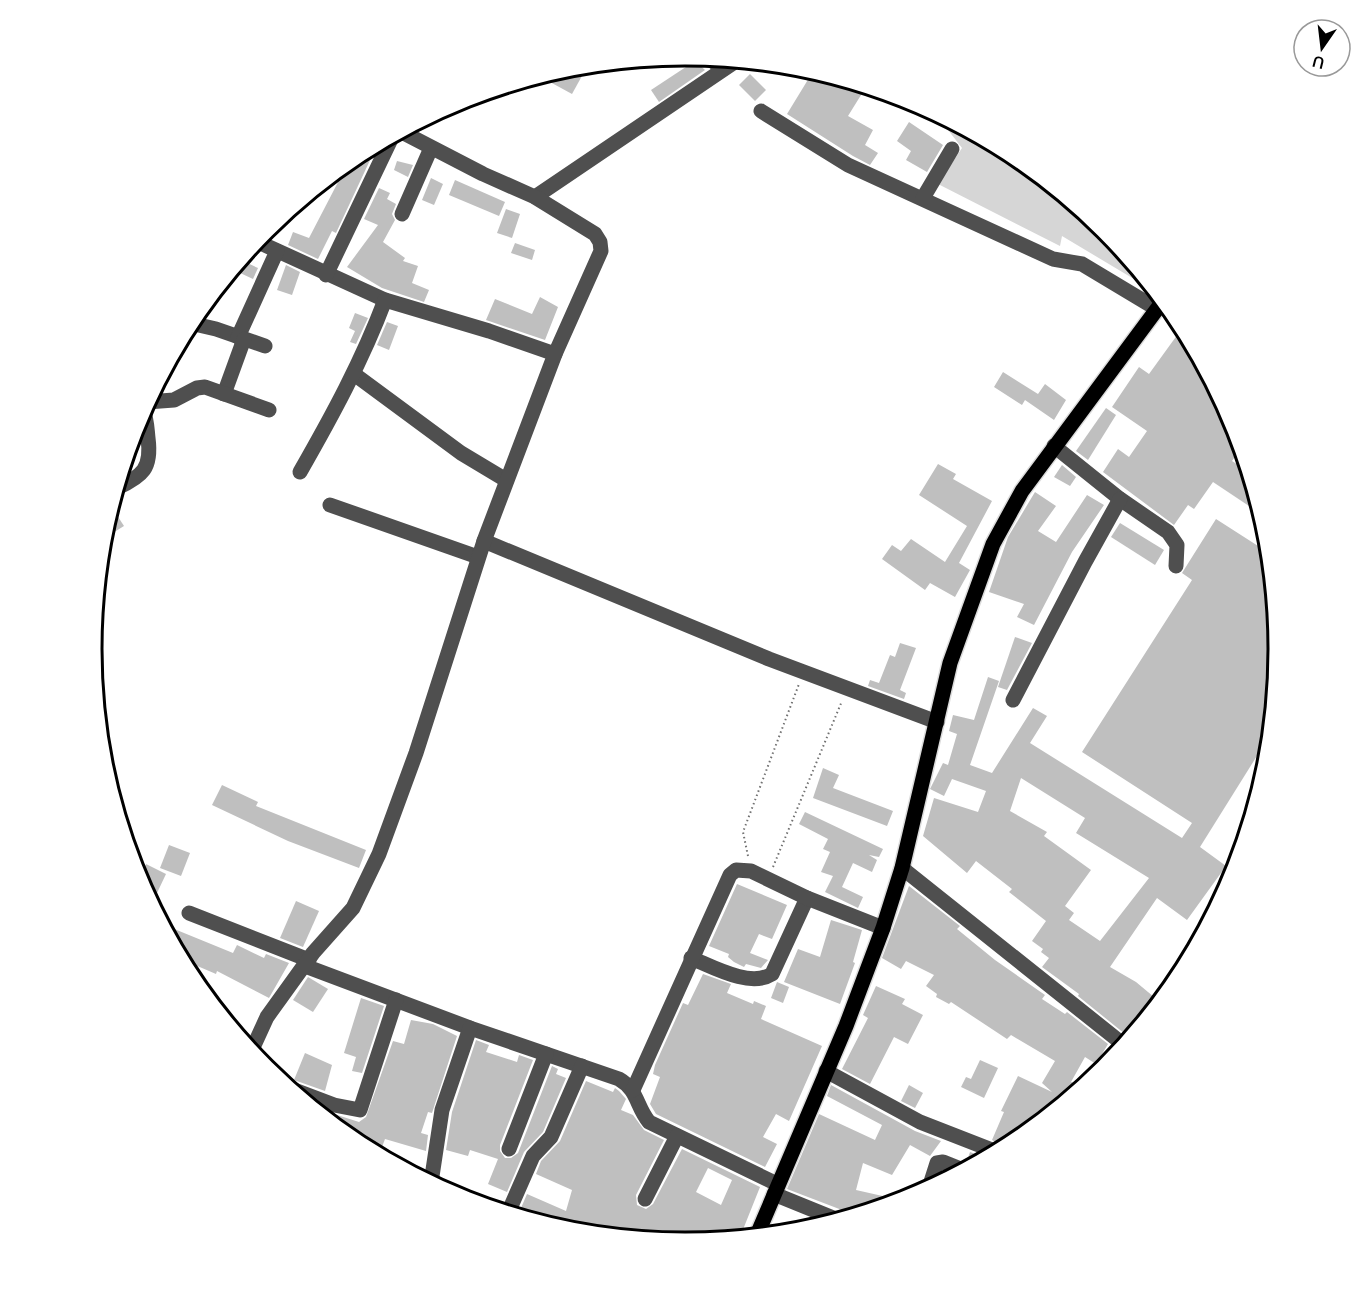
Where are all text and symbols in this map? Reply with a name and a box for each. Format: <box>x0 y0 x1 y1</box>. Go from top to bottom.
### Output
north arrow <box>1292 18 1352 78</box>
text: U <box>1310 49 1327 74</box>

